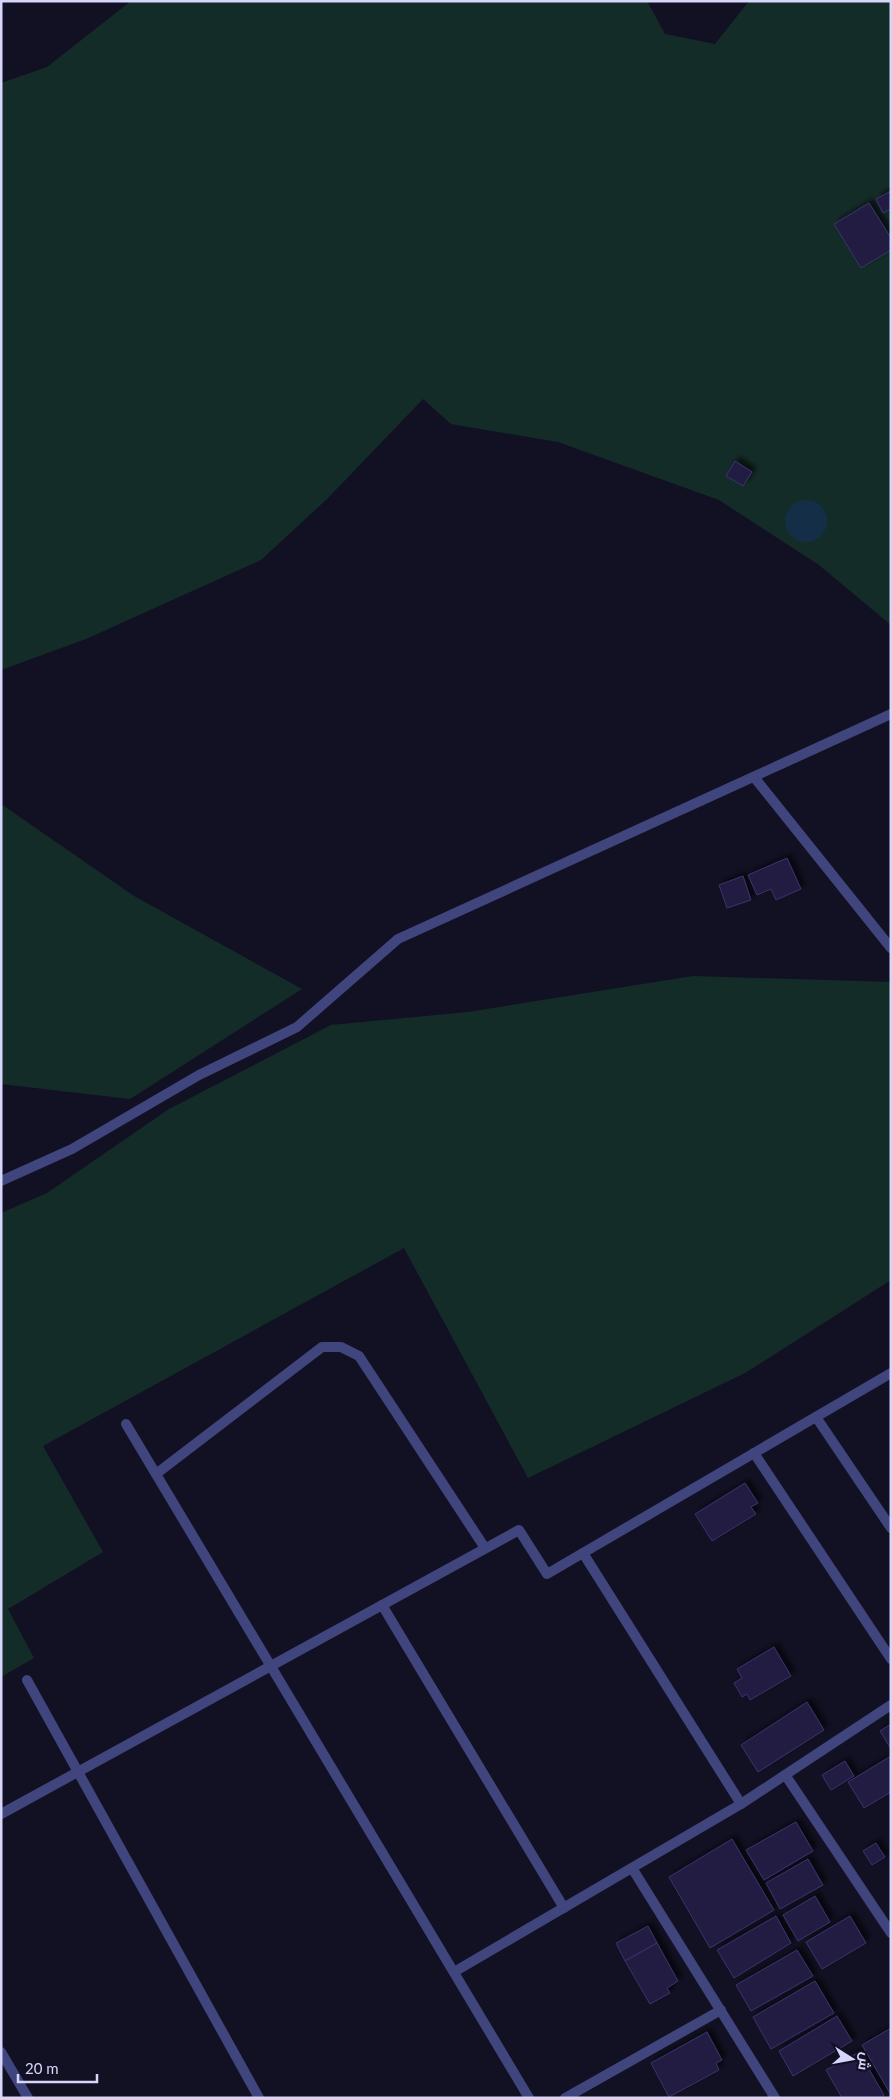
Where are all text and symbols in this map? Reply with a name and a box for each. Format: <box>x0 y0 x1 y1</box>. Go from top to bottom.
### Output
north arrow <box>827 2034 877 2084</box>
text: ش <box>854 2051 875 2072</box>
scale bar <box>18 2052 96 2084</box>
text: 20 m <box>25 2059 59 2077</box>

